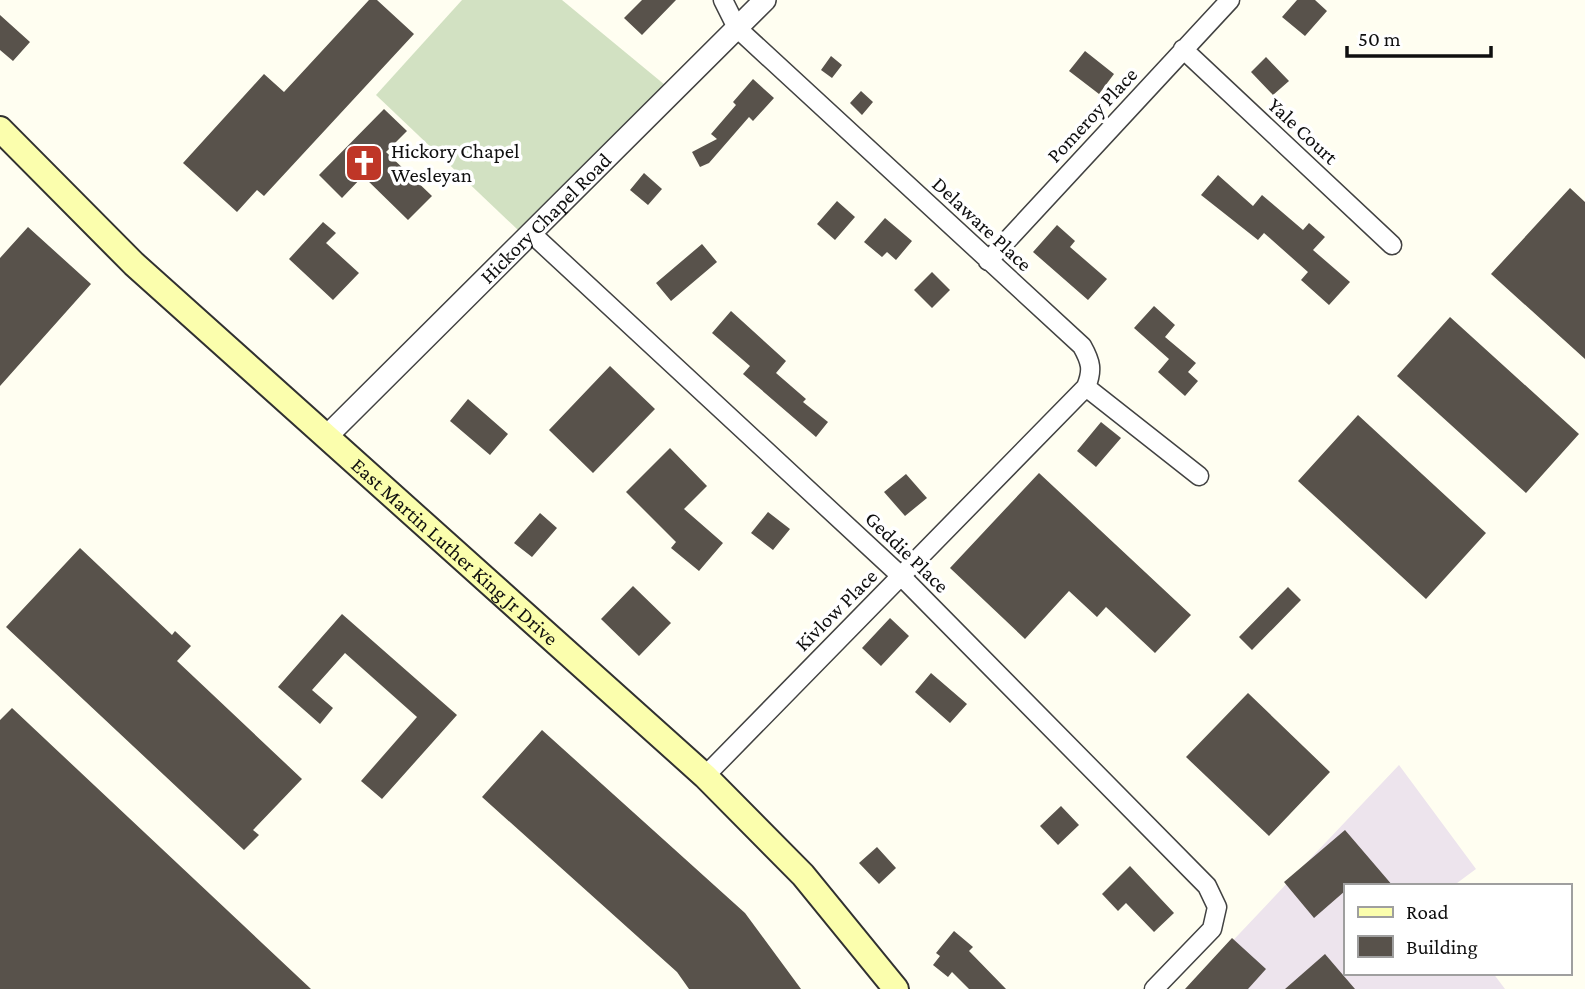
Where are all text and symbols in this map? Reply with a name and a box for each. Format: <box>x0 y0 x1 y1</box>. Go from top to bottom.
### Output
scale bar <box>1347 14 1490 58</box>
text: 50 m <box>1358 27 1401 51</box>
street label: Pomeroy Place <box>1042 62 1142 168</box>
street label: Yale Court <box>1263 93 1344 170</box>
place label: Hickory Chapel Wesleyan <box>391 139 519 187</box>
church icon: Hickory Chapel Wesleyan <box>343 142 385 184</box>
street label: Hickory Chapel Road <box>475 148 616 289</box>
street label: Delaware Place <box>927 172 1037 276</box>
street label: East Martin Luther King Jr Drive <box>346 453 563 650</box>
street label: Geddie Place <box>860 506 954 598</box>
street label: Kivlow Place <box>790 564 882 656</box>
legend <box>1344 884 1571 975</box>
text: Road <box>1406 900 1449 924</box>
text: Building <box>1406 935 1478 959</box>

